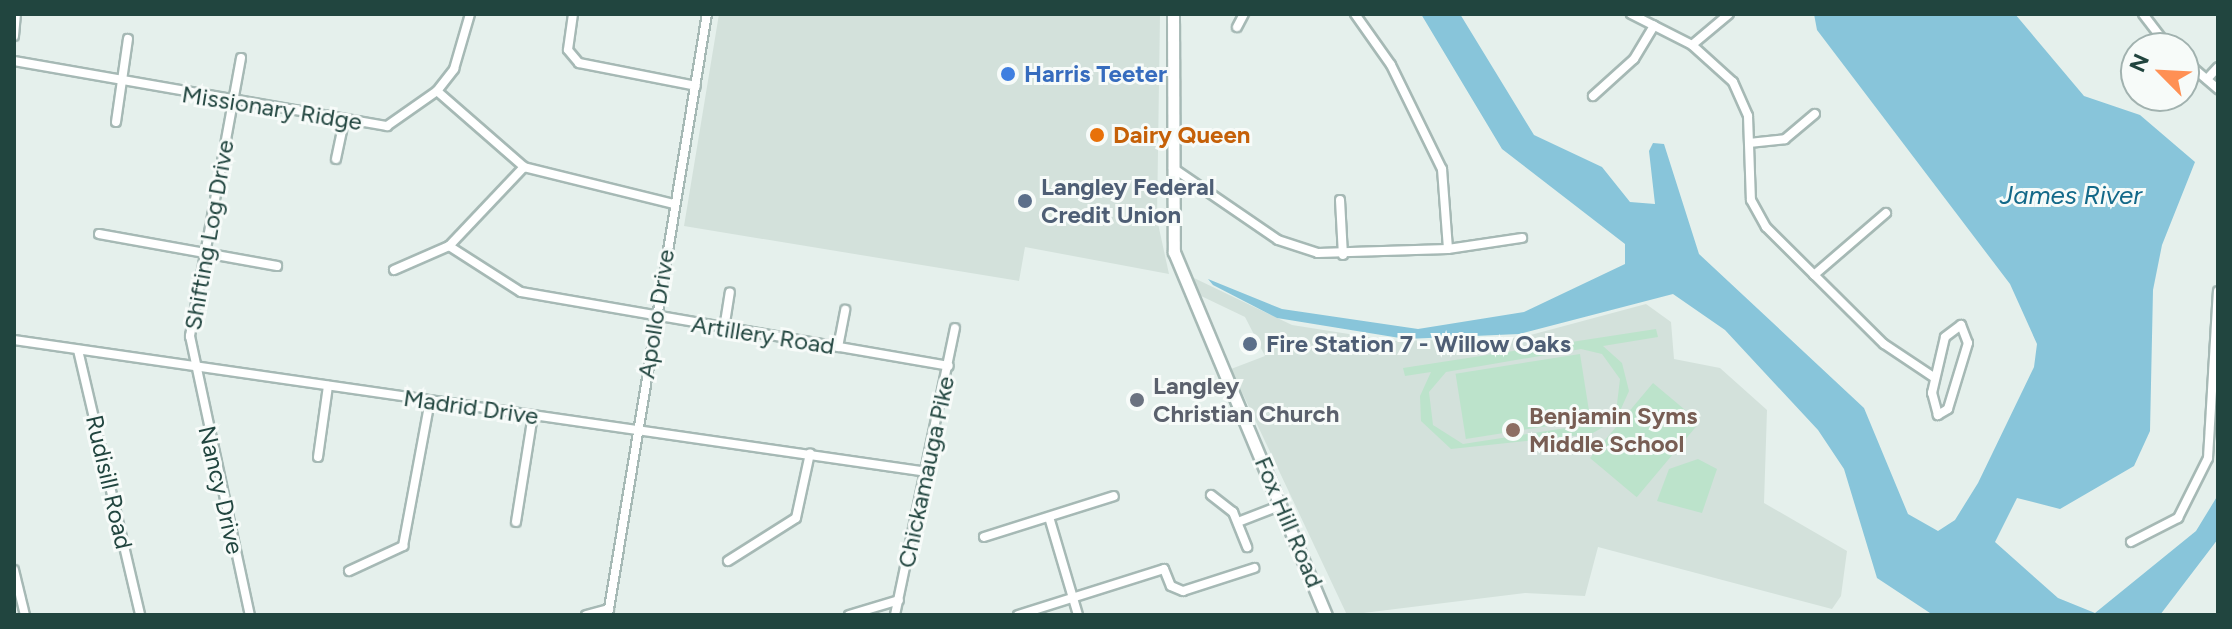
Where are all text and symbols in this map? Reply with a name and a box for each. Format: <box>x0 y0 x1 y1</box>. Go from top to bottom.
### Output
north arrow <box>2120 32 2200 112</box>
text: N <box>2124 50 2155 76</box>
place label: Harris Teeter <box>1024 60 1167 88</box>
marker: Harris Teeter <box>999 65 1017 83</box>
street label: Missionary Ridge <box>180 80 364 136</box>
place label: Dairy Queen <box>1113 121 1250 149</box>
marker: Dairy Queen <box>1088 126 1106 144</box>
street label: Shifting Log Drive <box>178 138 240 332</box>
place label: Langley Federal Credit Union <box>1041 173 1215 229</box>
water label: James River <box>2000 180 2142 212</box>
marker: Langley Federal Credit Union <box>1016 192 1034 210</box>
street label: Apollo Drive <box>632 247 680 381</box>
street label: Artillery Road <box>689 309 837 361</box>
place label: Fire Station 7 - Willow Oaks <box>1266 330 1571 358</box>
marker: Fire Station 7 - Willow Oaks <box>1241 335 1259 353</box>
place label: Langley Christian Church <box>1153 372 1339 428</box>
street label: Chickamauga Pike <box>892 374 960 570</box>
street label: Madrid Drive <box>402 383 540 431</box>
marker: Langley Christian Church <box>1128 391 1146 409</box>
place label: Benjamin Syms Middle School <box>1529 402 1697 458</box>
street label: Rudisill Road <box>80 412 138 552</box>
marker: Benjamin Syms Middle School <box>1504 421 1522 439</box>
street label: Nancy Drive <box>192 423 250 557</box>
street label: Fox Hill Road <box>1249 452 1329 592</box>

